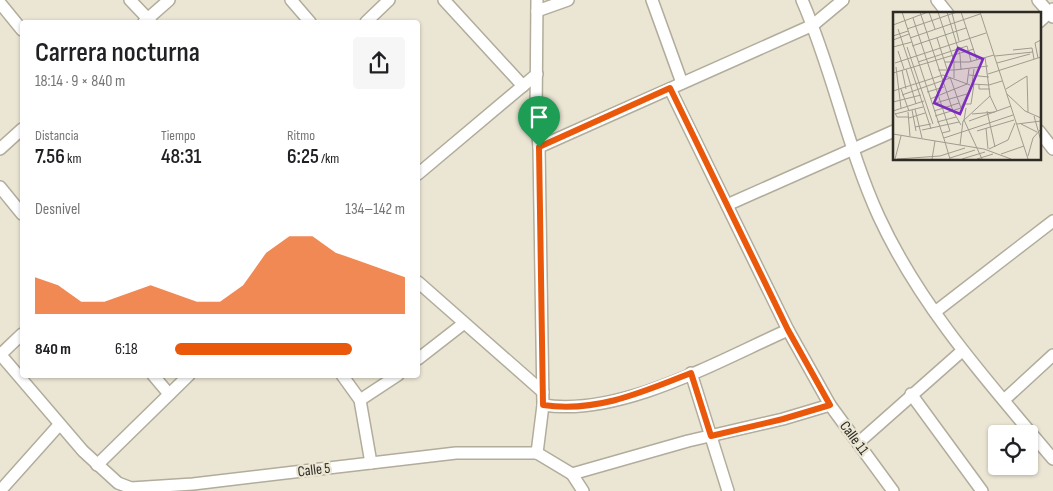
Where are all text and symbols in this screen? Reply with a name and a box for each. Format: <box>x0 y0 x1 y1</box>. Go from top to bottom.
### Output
inset map <box>893 12 1040 160</box>
text: Carrera nocturna <box>35 36 200 69</box>
button: share <box>353 37 405 89</box>
text: 18:14 · 9 × 840 m <box>35 72 125 91</box>
pin <box>518 96 560 147</box>
icon: arrive <box>525 103 553 131</box>
text: Distancia <box>35 127 79 144</box>
text: Tiempo <box>161 127 196 144</box>
text: Ritmo <box>287 127 315 144</box>
text: 7.56 <box>35 144 65 169</box>
text: 48:31 <box>161 144 201 169</box>
text: 6:25 <box>287 144 319 169</box>
text: km <box>65 150 81 167</box>
text: /km <box>319 150 339 167</box>
text: Desnivel <box>35 200 80 219</box>
text: 134–142 m <box>345 200 405 219</box>
text: 840 m <box>35 340 71 359</box>
text: 6:18 <box>115 340 138 359</box>
street label: Calle 11 <box>835 417 873 459</box>
map controls <box>988 425 1038 475</box>
button: locate <box>988 425 1038 475</box>
street label: Calle 5 <box>297 459 331 481</box>

